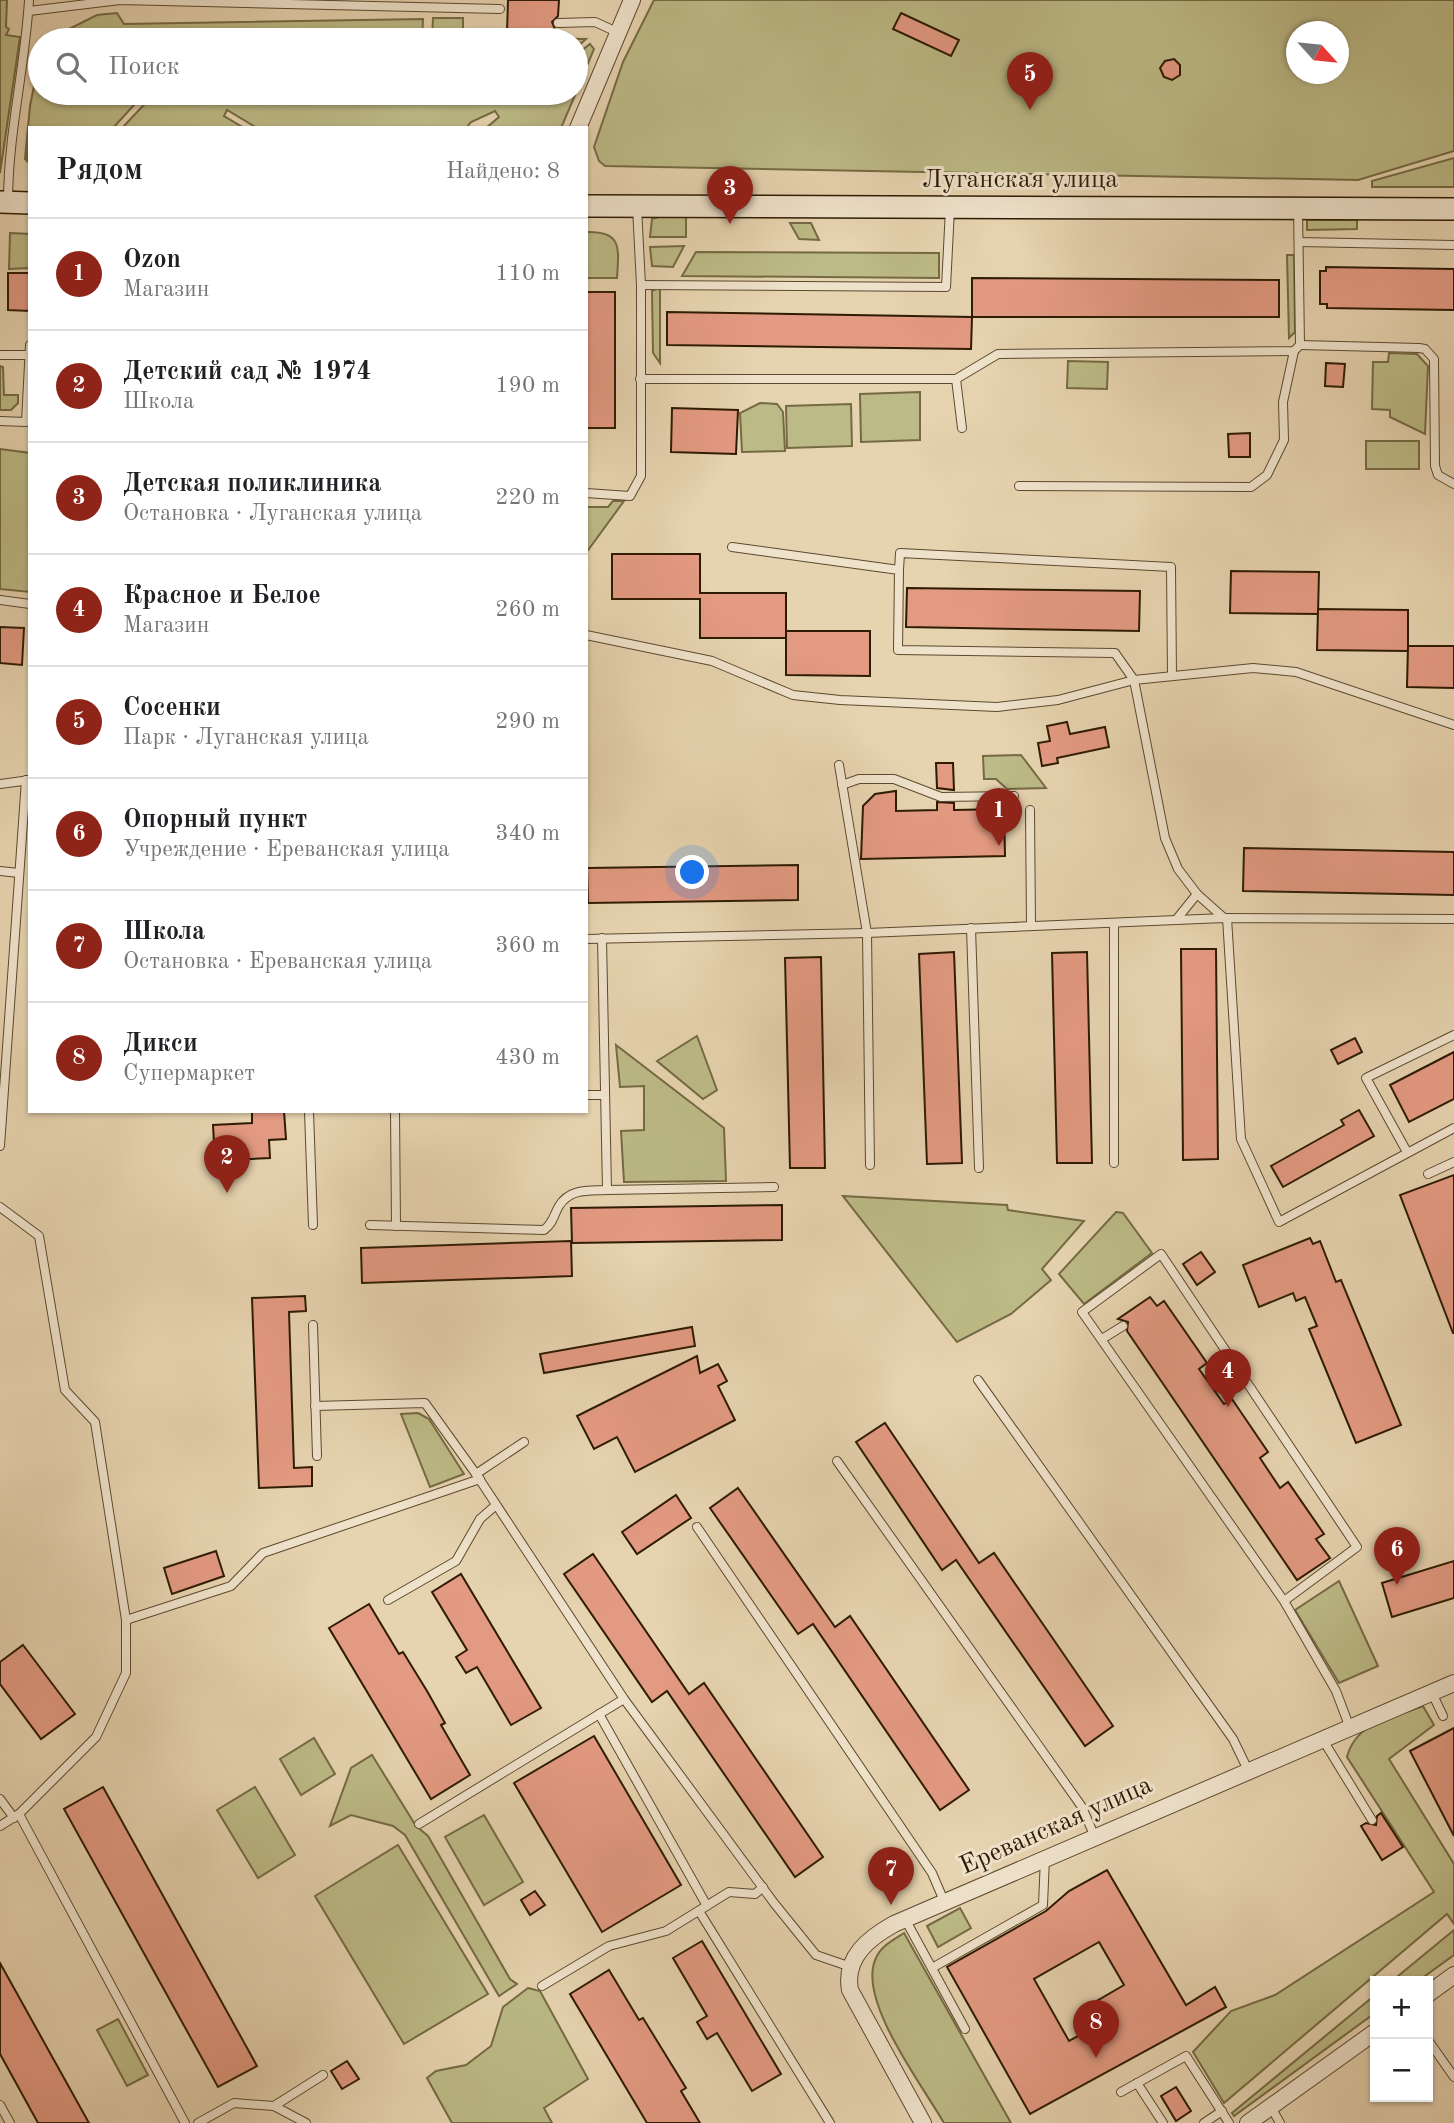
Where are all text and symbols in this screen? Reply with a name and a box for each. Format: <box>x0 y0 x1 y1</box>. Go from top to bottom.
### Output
north arrow <box>1286 21 1349 84</box>
search box <box>28 28 588 105</box>
icon: search <box>52 48 90 86</box>
pin: 5 <box>1007 52 1053 110</box>
text: Поиск <box>108 54 180 80</box>
text: Рядом <box>56 156 143 186</box>
text: Найдено: 8 <box>446 160 560 183</box>
pin: 3 <box>707 166 753 224</box>
street label: Луганская улица <box>922 167 1118 193</box>
text: Ozon <box>123 247 181 273</box>
text: 1 <box>72 262 86 285</box>
text: 110 m <box>495 262 560 285</box>
text: Магазин <box>123 278 209 301</box>
text: Детский сад № 1974 <box>123 359 371 385</box>
text: 2 <box>72 374 86 397</box>
text: 190 m <box>495 374 560 397</box>
text: Школа <box>123 390 194 413</box>
text: Детская поликлиника <box>123 471 381 497</box>
text: 3 <box>72 486 86 509</box>
text: 220 m <box>495 486 560 509</box>
text: Остановка · Луганская улица <box>123 502 422 525</box>
text: Красное и Белое <box>123 583 321 609</box>
text: 4 <box>72 598 86 621</box>
text: 260 m <box>495 598 560 621</box>
text: Магазин <box>123 614 209 637</box>
text: Сосенки <box>123 695 221 721</box>
text: 5 <box>72 710 86 733</box>
text: 290 m <box>495 710 560 733</box>
text: Парк · Луганская улица <box>123 726 369 749</box>
pin: 1 <box>976 788 1022 846</box>
text: Опорный пункт <box>123 807 307 833</box>
text: 6 <box>72 822 86 845</box>
text: 340 m <box>495 822 560 845</box>
text: Учреждение · Ереванская улица <box>123 838 450 861</box>
your location <box>675 855 709 889</box>
text: Школа <box>123 919 205 945</box>
text: 7 <box>72 934 86 957</box>
text: 360 m <box>495 934 560 957</box>
text: Остановка · Ереванская улица <box>123 950 432 973</box>
text: Дикси <box>123 1031 198 1057</box>
text: 8 <box>72 1046 86 1069</box>
text: 430 m <box>495 1046 560 1069</box>
text: Супермаркет <box>123 1062 255 1085</box>
pin: 2 <box>204 1135 250 1193</box>
pin: 4 <box>1205 1349 1251 1407</box>
pin: 6 <box>1374 1527 1420 1585</box>
street label: Ереванская улица <box>956 1772 1156 1880</box>
pin: 7 <box>868 1847 914 1905</box>
map controls <box>1370 1976 1433 2102</box>
button: + <box>1370 1976 1433 2039</box>
pin: 8 <box>1073 2000 1119 2058</box>
button: − <box>1370 2039 1433 2102</box>

